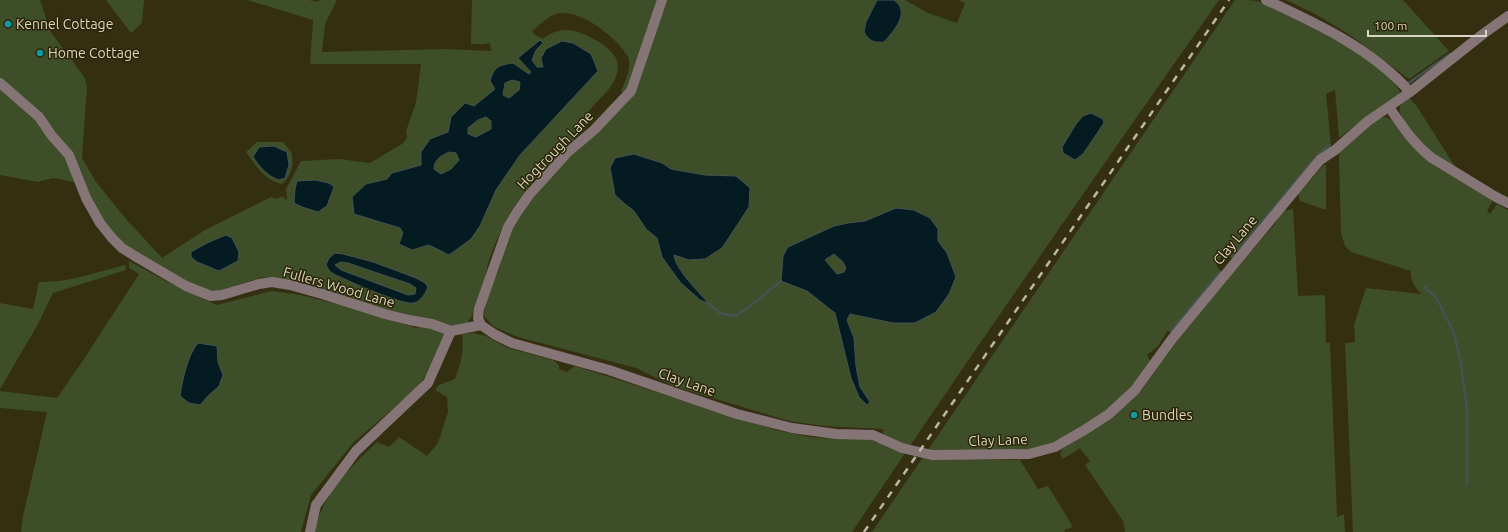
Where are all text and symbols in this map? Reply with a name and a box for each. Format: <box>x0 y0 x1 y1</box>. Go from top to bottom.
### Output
scale bar <box>1368 12 1486 38</box>
place label: Kennel Cottage <box>16 16 113 32</box>
marker: Kennel Cottage <box>3 19 13 29</box>
text: 100 m <box>1374 19 1407 32</box>
place label: Home Cottage <box>48 45 140 61</box>
marker: Home Cottage <box>35 48 45 58</box>
street label: Hogtrough Lane <box>514 108 596 192</box>
street label: Clay Lane <box>1210 212 1260 268</box>
street label: Fullers Wood Lane <box>281 263 397 311</box>
street label: Clay Lane <box>656 365 718 399</box>
place label: Bundles <box>1142 407 1193 423</box>
marker: Bundles <box>1129 410 1139 420</box>
street label: Clay Lane <box>968 431 1028 449</box>

